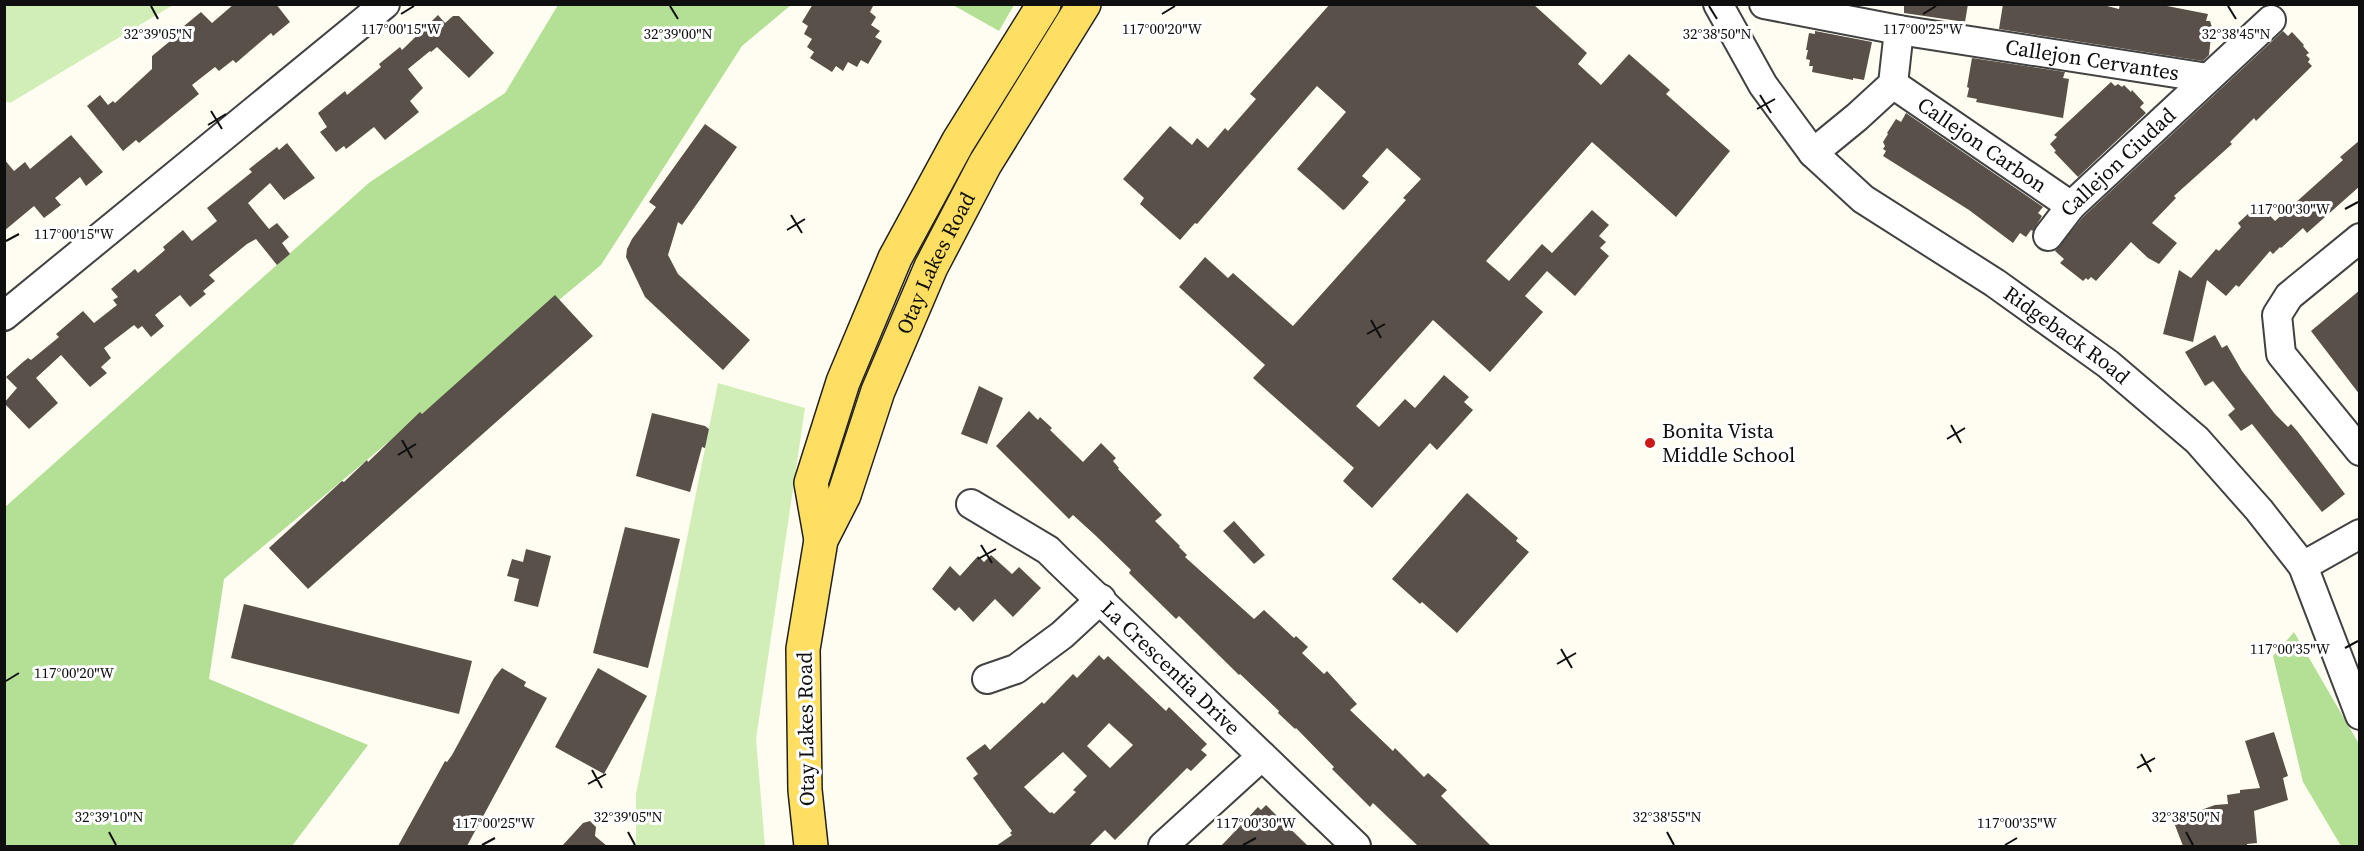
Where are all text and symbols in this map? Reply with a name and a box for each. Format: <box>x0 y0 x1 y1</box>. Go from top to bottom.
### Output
text: 117°00'15"W <box>361 18 442 39</box>
text: 117°00'20"W <box>1122 18 1203 39</box>
text: 117°00'25"W <box>1883 18 1964 39</box>
text: 32°39'05"N <box>123 23 193 44</box>
text: 32°39'00"N <box>643 23 713 44</box>
text: 32°38'50"N <box>1682 23 1752 44</box>
text: 32°38'45"N <box>2201 23 2271 44</box>
street label: Callejon Cervantes <box>2003 32 2181 87</box>
street label: Callejon Carbon <box>1912 90 2053 199</box>
street label: Callejon Ciudad <box>2053 101 2182 222</box>
street label: Otay Lakes Road <box>889 187 982 339</box>
text: 117°00'30"W <box>2250 198 2331 219</box>
text: 117°00'15"W <box>34 223 115 244</box>
street label: Ridgeback Road <box>1998 279 2136 391</box>
place label: Bonita Vista Middle School <box>1662 416 1795 469</box>
marker: Bonita Vista Middle School <box>1643 436 1657 450</box>
street label: La Crescentia Drive <box>1095 594 1247 742</box>
text: 117°00'35"W <box>2250 638 2331 659</box>
street label: Otay Lakes Road <box>790 651 821 806</box>
text: 117°00'20"W <box>34 662 115 683</box>
text: 32°39'10"N <box>74 806 144 827</box>
text: 32°39'05"N <box>593 806 663 827</box>
text: 32°38'55"N <box>1632 806 1702 827</box>
text: 32°38'50"N <box>2151 806 2221 827</box>
text: 117°00'25"W <box>455 812 536 833</box>
text: 117°00'30"W <box>1216 812 1297 833</box>
text: 117°00'35"W <box>1977 812 2058 833</box>

